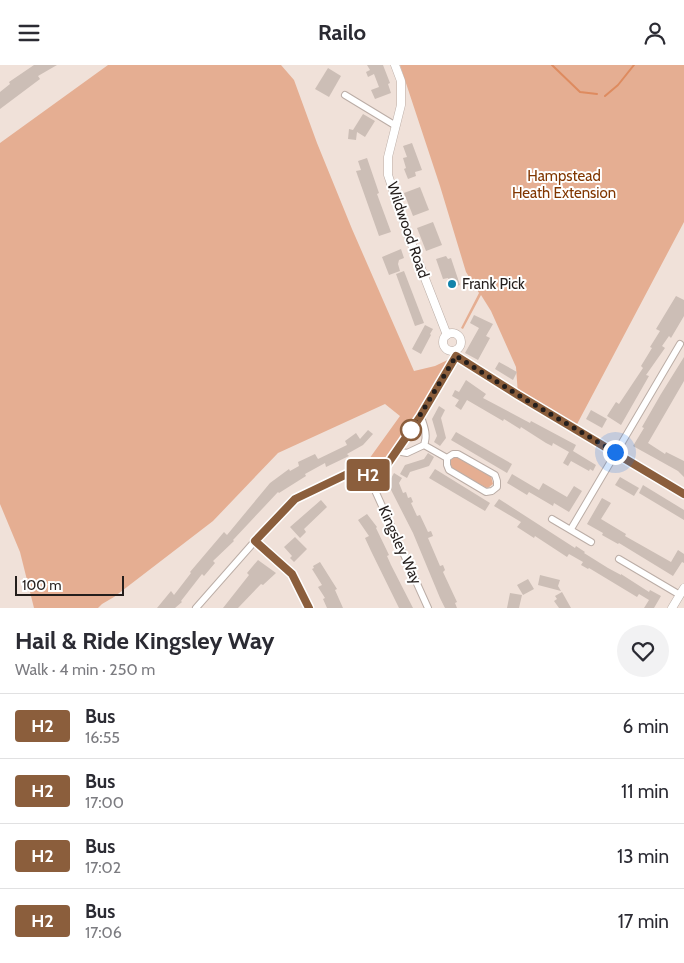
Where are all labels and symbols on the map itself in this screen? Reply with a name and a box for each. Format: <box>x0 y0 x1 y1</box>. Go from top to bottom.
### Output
park label: Hampstead Heath Extension <box>512 167 616 202</box>
street label: Wildwood Road <box>383 179 433 281</box>
place label: Frank Pick <box>462 275 525 293</box>
marker: Frank Pick <box>446 278 458 290</box>
unlabelled marker <box>400 419 422 441</box>
your location <box>603 440 628 465</box>
line badge: H2 <box>346 459 390 491</box>
street label: Kingsley Way <box>375 503 426 587</box>
scale bar <box>15 573 124 596</box>

